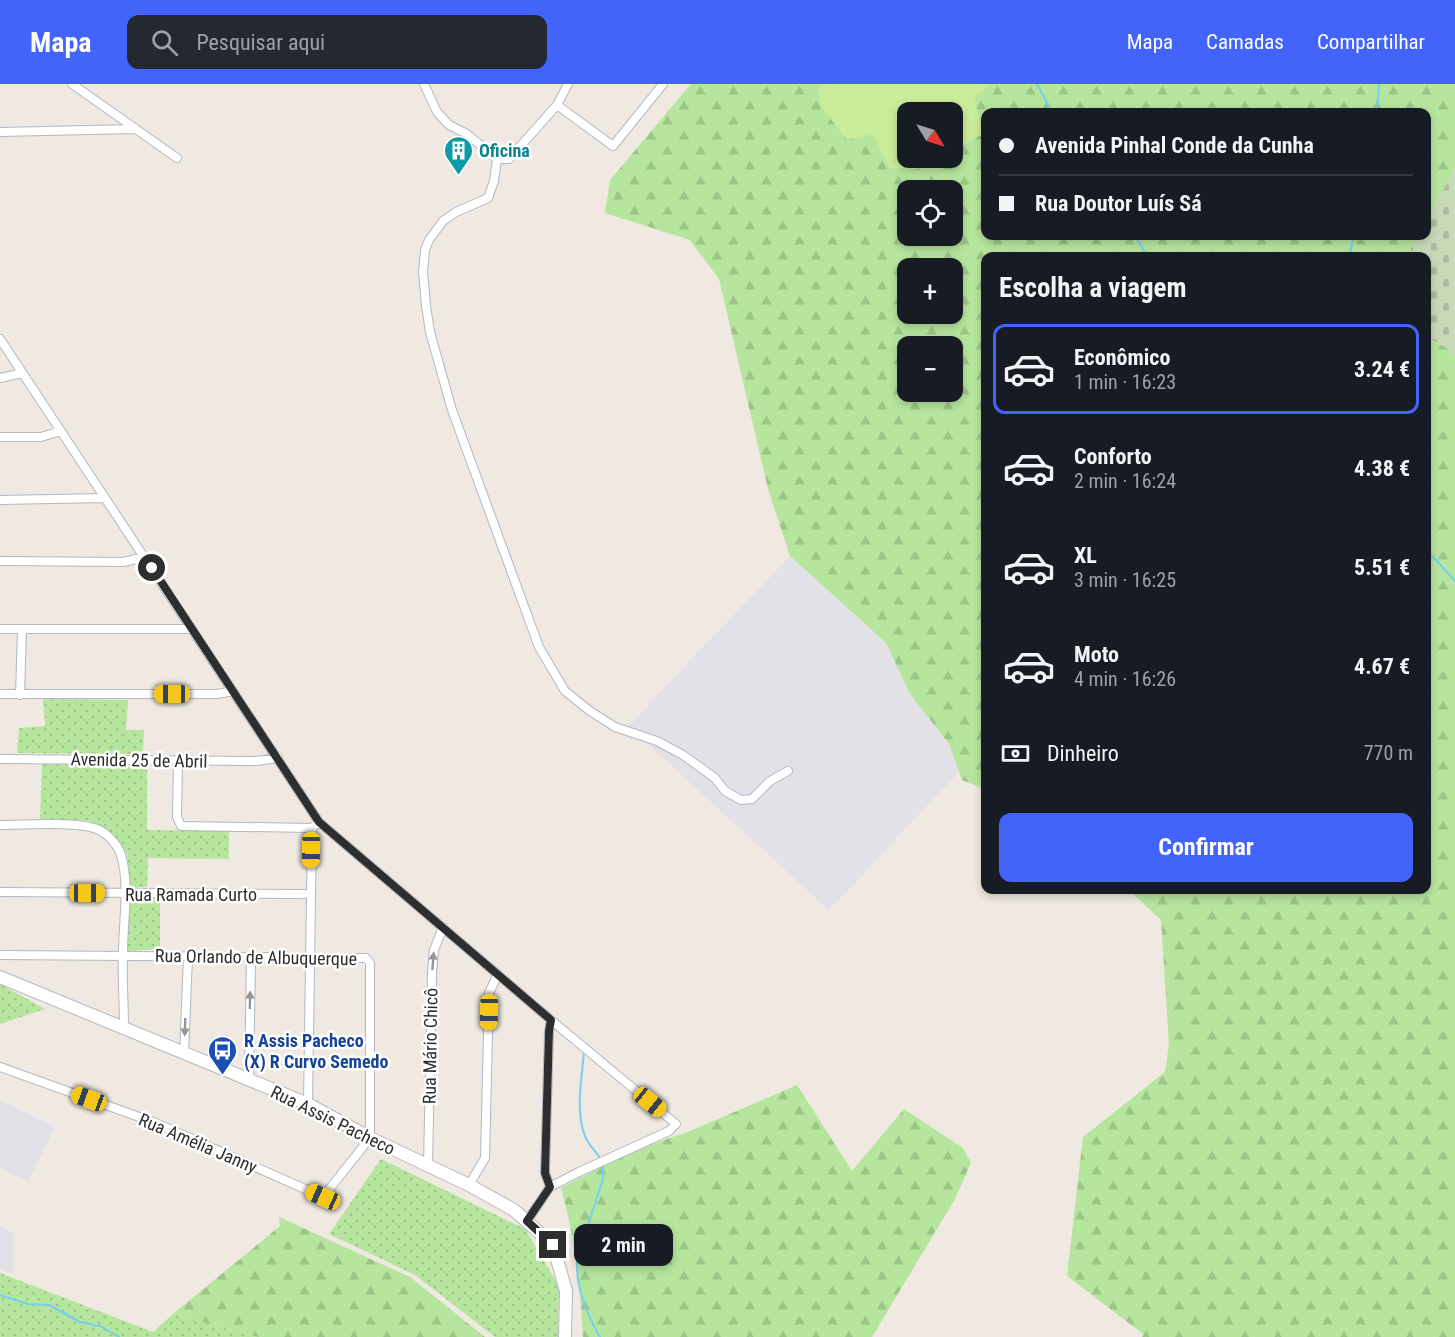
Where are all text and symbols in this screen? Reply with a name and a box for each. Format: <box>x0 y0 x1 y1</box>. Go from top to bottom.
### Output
search box <box>127 15 547 69</box>
text: Mapa <box>30 26 91 59</box>
icon: search <box>148 26 181 59</box>
text: Pesquisar aqui <box>196 30 325 55</box>
text: Mapa <box>1127 30 1173 54</box>
text: Camadas <box>1206 30 1284 54</box>
text: Compartilhar <box>1317 30 1425 54</box>
north arrow <box>897 102 963 168</box>
map controls <box>897 102 963 402</box>
text: Avenida Pinhal Conde da Cunha <box>1035 133 1314 158</box>
building icon: Oficina <box>442 134 474 176</box>
place label: Oficina <box>479 140 530 161</box>
button: locate <box>897 180 963 246</box>
text: Rua Doutor Luís Sá <box>1035 191 1202 216</box>
button: + <box>897 258 963 324</box>
text: Escolha a viagem <box>999 272 1187 304</box>
button: − <box>897 336 963 402</box>
icon: car <box>1002 342 1056 396</box>
text: Econômico <box>1074 345 1170 370</box>
text: 3.24 € <box>1354 357 1410 382</box>
text: 1 min · 16:23 <box>1074 370 1176 394</box>
icon: car <box>1002 441 1056 495</box>
text: Conforto <box>1074 444 1152 469</box>
text: 4.38 € <box>1354 456 1410 481</box>
text: 2 min · 16:24 <box>1074 469 1176 493</box>
icon: car <box>1002 540 1056 594</box>
text: XL <box>1074 543 1097 568</box>
route start <box>138 554 165 581</box>
text: 5.51 € <box>1354 555 1410 580</box>
text: 3 min · 16:25 <box>1074 568 1176 592</box>
icon: car <box>1002 639 1056 693</box>
text: Moto <box>1074 642 1119 667</box>
text: 4.67 € <box>1354 654 1410 679</box>
text: 4 min · 16:26 <box>1074 667 1176 691</box>
car <box>154 685 190 703</box>
icon: cash <box>999 737 1032 770</box>
text: Dinheiro <box>1047 741 1119 766</box>
text: 770 m <box>1364 741 1413 765</box>
street label: Avenida 25 de Abril <box>70 748 208 772</box>
button: Confirmar <box>999 813 1413 882</box>
car <box>302 832 320 868</box>
car <box>69 884 105 902</box>
street label: Rua Ramada Curto <box>125 884 257 905</box>
street label: Rua Orlando de Albuquerque <box>155 945 357 969</box>
one-way arrow <box>428 951 438 970</box>
street label: Rua Mário Chicô <box>418 988 442 1104</box>
one-way arrow <box>245 990 255 1009</box>
car <box>480 994 498 1030</box>
one-way arrow <box>181 1017 190 1036</box>
place label: R Assis Pacheco (X) R Curvo Semedo <box>244 1030 388 1073</box>
bus stop icon: R Assis Pacheco (X) R Curvo Semedo <box>207 1034 239 1076</box>
street label: Rua Assis Pacheco <box>267 1081 399 1159</box>
car <box>69 1084 109 1114</box>
car <box>630 1084 670 1120</box>
street label: Rua Amélia Janny <box>136 1109 261 1178</box>
car <box>303 1181 343 1213</box>
callout: 2 min <box>574 1224 673 1266</box>
route end <box>539 1231 566 1258</box>
text: 2 min <box>601 1233 646 1257</box>

